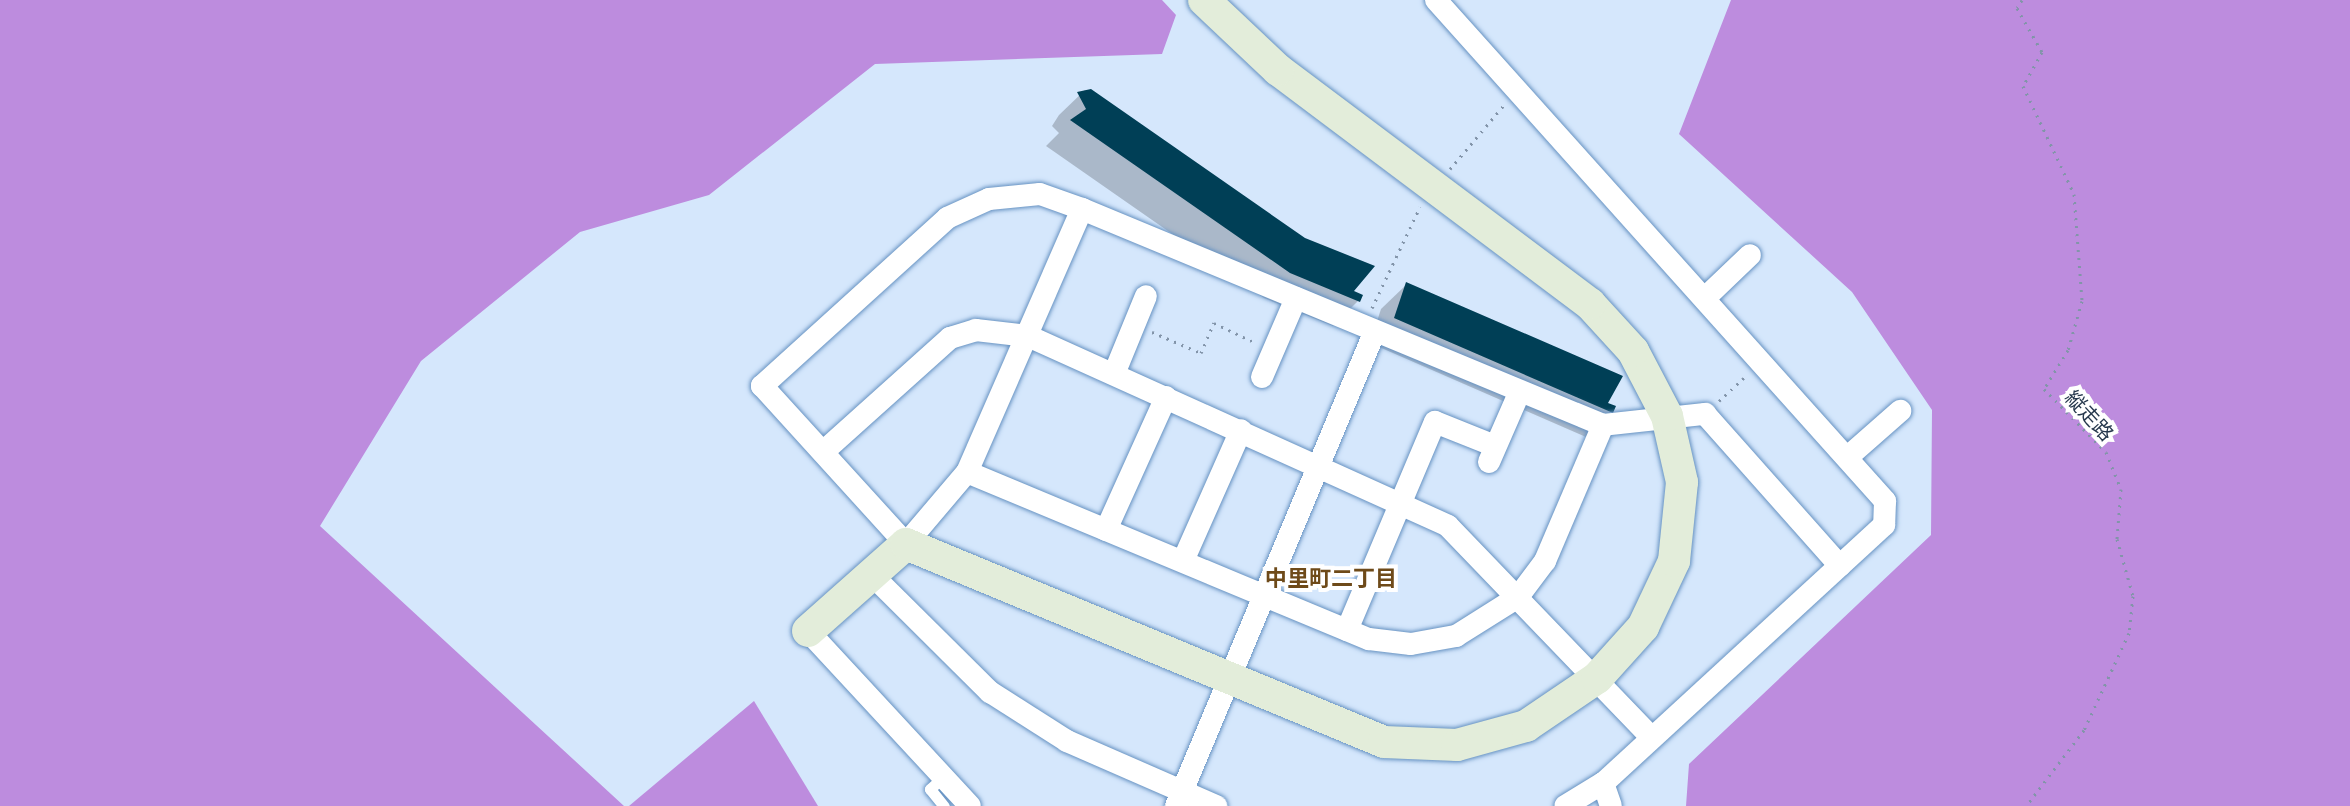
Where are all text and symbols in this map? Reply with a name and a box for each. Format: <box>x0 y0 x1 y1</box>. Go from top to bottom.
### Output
street label: 縦走路 <box>2060 386 2118 446</box>
district label: 中里町二丁目 <box>1265 566 1397 592</box>

